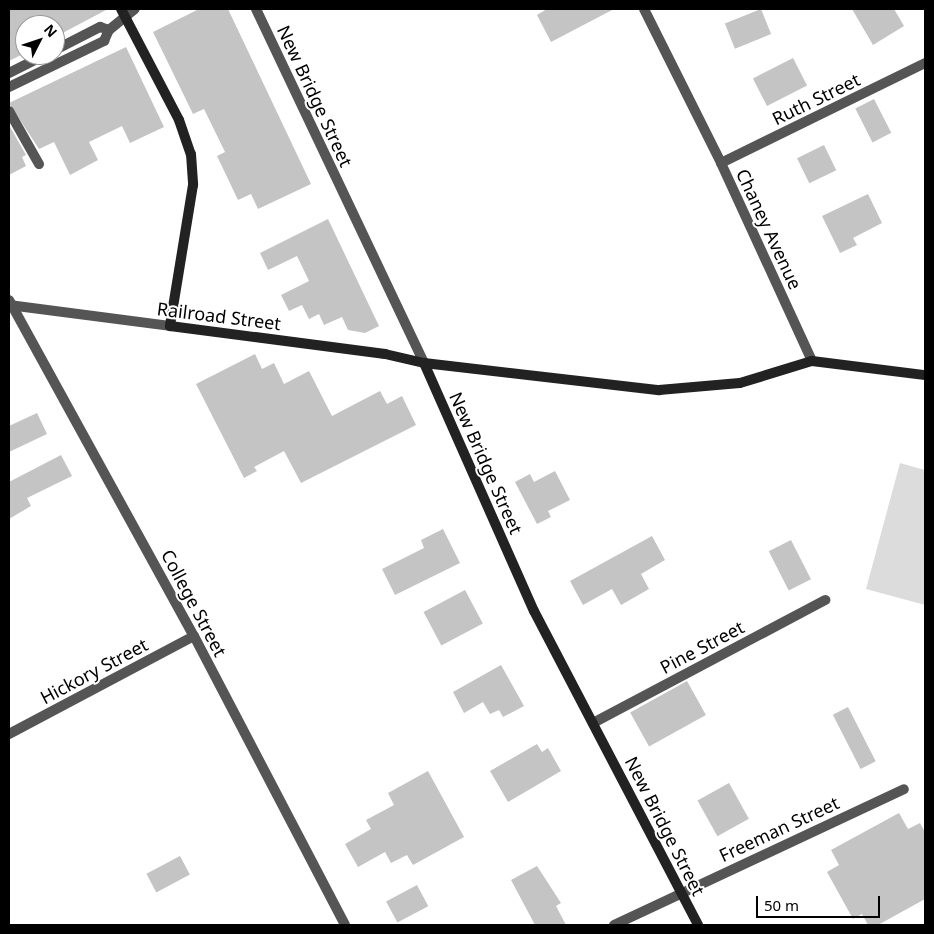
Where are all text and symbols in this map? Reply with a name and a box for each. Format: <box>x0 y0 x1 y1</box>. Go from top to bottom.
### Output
north arrow <box>15 15 65 65</box>
text: N <box>40 20 62 41</box>
street label: New Bridge Street <box>273 22 357 170</box>
street label: Ruth Street <box>769 68 863 130</box>
street label: Chaney Avenue <box>732 165 806 293</box>
street label: Railroad Street <box>156 298 282 334</box>
street label: New Bridge Street <box>445 389 527 537</box>
street label: College Street <box>157 546 231 660</box>
street label: Pine Street <box>656 616 748 678</box>
street label: Hickory Street <box>37 634 151 708</box>
street label: New Bridge Street <box>621 753 709 899</box>
street label: Freeman Street <box>716 792 842 866</box>
scale bar <box>759 886 883 918</box>
text: 50 m <box>764 895 799 915</box>

